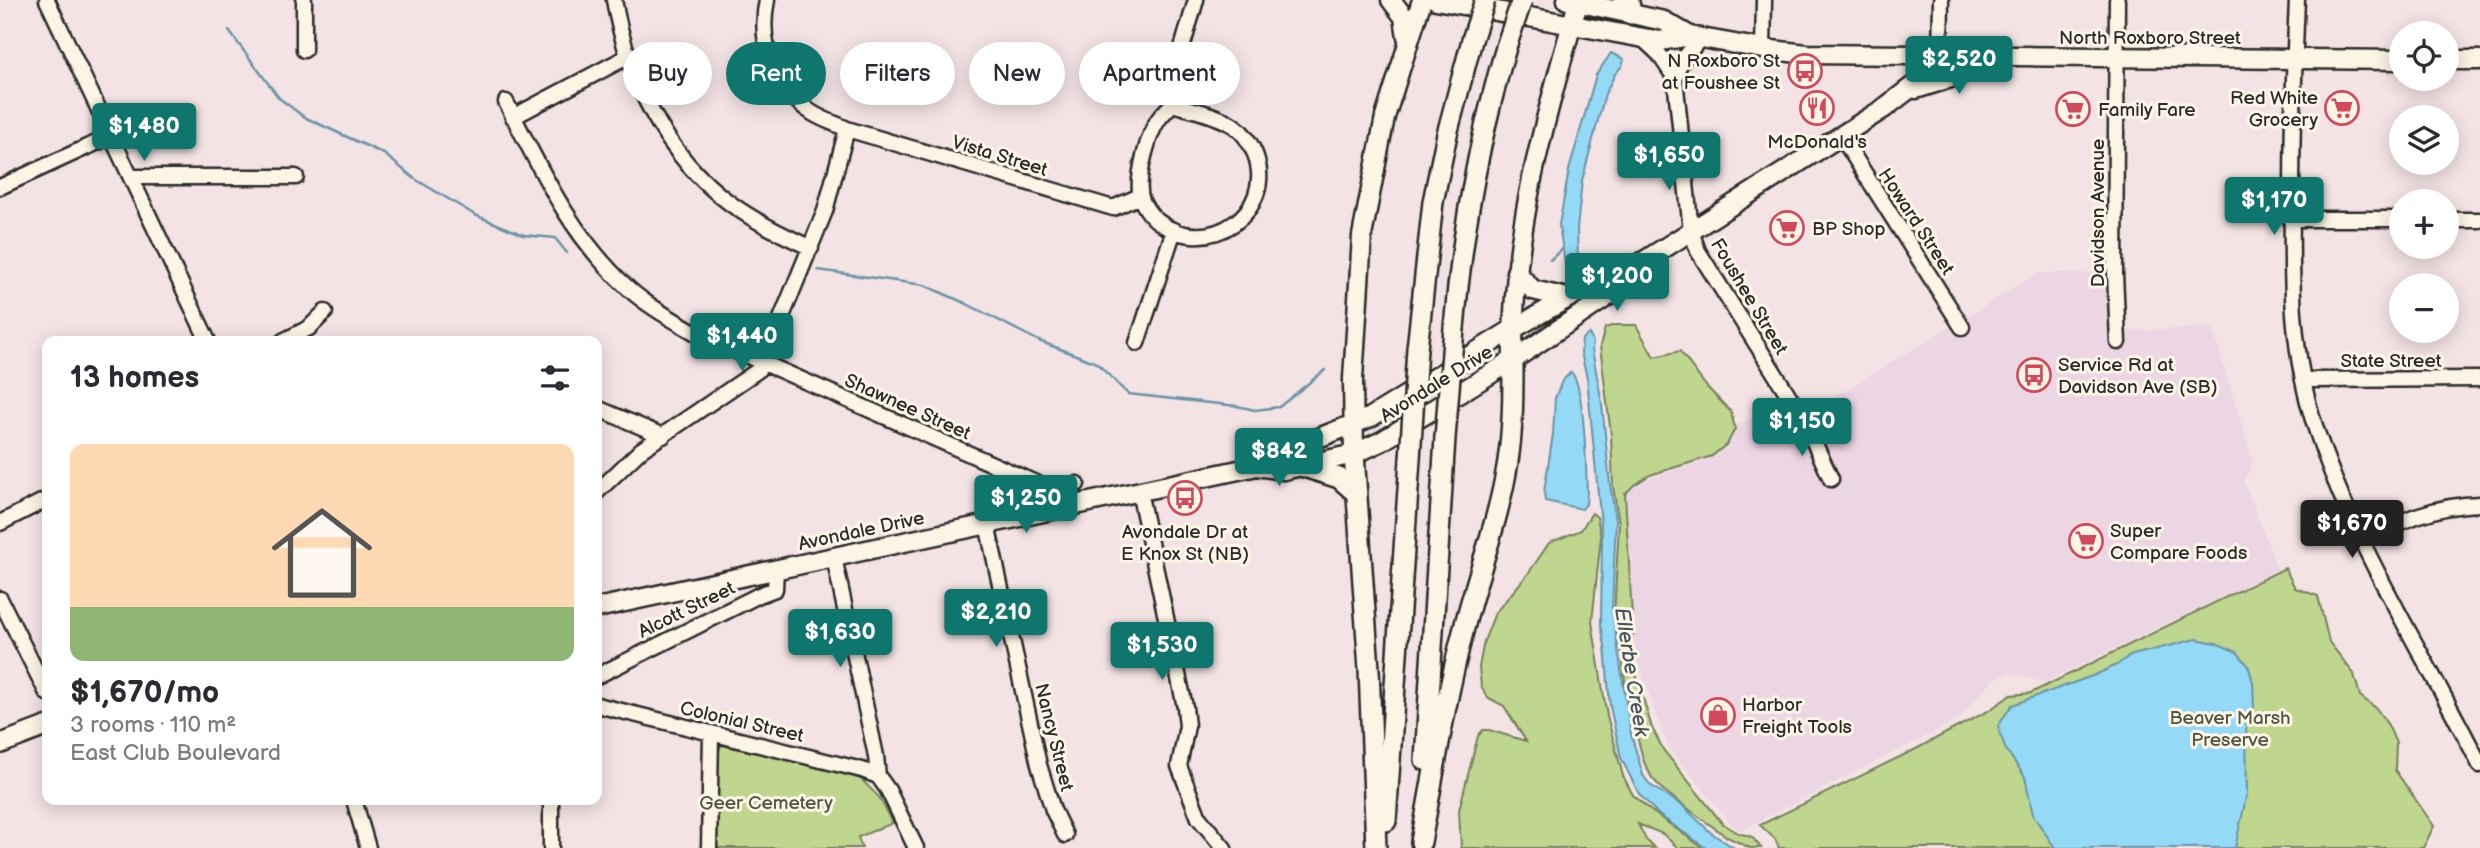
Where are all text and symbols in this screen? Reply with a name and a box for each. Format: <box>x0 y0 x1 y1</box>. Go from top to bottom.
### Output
map controls <box>2389 21 2459 343</box>
button: locate <box>2389 21 2459 91</box>
street label: North Roxboro Street <box>2059 27 2241 50</box>
pin: $2,520 <box>1902 36 2016 96</box>
chip: Buy <box>623 42 712 105</box>
chip: Rent <box>726 42 826 105</box>
chip: Filters <box>840 42 955 105</box>
chip: New <box>969 42 1065 105</box>
chip: Apartment <box>1079 42 1240 105</box>
text: $2,520 <box>1921 45 1997 73</box>
place label: N Roxboro St at Foushee St <box>1662 50 1780 95</box>
bus stop icon: N Roxboro St at Foushee St <box>1786 52 1824 90</box>
place label: Red White Grocery <box>2230 87 2318 132</box>
restaurant icon: McDonald's <box>1798 89 1836 127</box>
supermarket icon: Red White Grocery <box>2323 89 2361 127</box>
supermarket icon: Family Fare <box>2054 90 2092 128</box>
place label: Family Fare <box>2098 99 2196 122</box>
pin: $1,480 <box>87 104 201 163</box>
button: layers <box>2389 105 2459 175</box>
text: $1,480 <box>108 112 180 140</box>
street label: Vista Street <box>949 131 1050 182</box>
place label: McDonald's <box>1767 131 1867 154</box>
pin: $1,650 <box>1612 132 1726 192</box>
street label: Davidson Avenue <box>2087 139 2110 287</box>
text: $1,650 <box>1633 141 1705 169</box>
street label: Howard Street <box>1873 164 1959 279</box>
pin: $1,170 <box>2217 177 2331 237</box>
text: $1,170 <box>2241 186 2307 214</box>
button: + <box>2389 189 2459 259</box>
supermarket icon: BP Shop <box>1768 209 1806 247</box>
place label: BP Shop <box>1812 218 1886 241</box>
street label: Foushee Street <box>1705 235 1792 359</box>
pin: $1,200 <box>1560 254 1674 313</box>
text: $1,200 <box>1581 262 1653 290</box>
button: − <box>2389 273 2459 343</box>
pin: $1,440 <box>685 314 799 373</box>
text: $1,440 <box>706 322 778 350</box>
street label: Avondale Drive <box>1376 341 1497 428</box>
street label: State Street <box>2341 350 2442 373</box>
place label: Service Rd at Davidson Ave (SB) <box>2058 354 2218 399</box>
bus stop icon: Service Rd at Davidson Ave (SB) <box>2015 356 2053 394</box>
icon: filters <box>536 359 574 397</box>
text: 13 homes <box>70 360 199 396</box>
street label: Shawnee Street <box>841 369 974 446</box>
pin: $1,150 <box>1745 398 1859 458</box>
text: $1,150 <box>1768 407 1836 435</box>
pin: $842 <box>1238 428 1320 488</box>
text: $842 <box>1251 437 1307 465</box>
pin: $1,250 <box>969 476 1083 535</box>
bus stop icon: Avondale Dr at E Knox St (NB) <box>1166 479 1204 517</box>
text: $1,250 <box>990 484 1062 512</box>
icon: home <box>259 490 385 616</box>
pin: $1,670 <box>2295 500 2409 560</box>
street label: Avondale Drive <box>796 507 926 556</box>
text: $1,670 <box>2317 509 2387 537</box>
place label: Super Compare Foods <box>2110 520 2247 565</box>
place label: Avondale Dr at E Knox St (NB) <box>1121 521 1249 566</box>
supermarket icon: Super Compare Foods <box>2067 522 2105 560</box>
street label: Alcott Street <box>634 577 739 644</box>
pin: $2,210 <box>939 590 1053 649</box>
text: $2,210 <box>960 598 1032 626</box>
water label: Ellerbe Creek <box>1609 606 1654 739</box>
pin: $1,630 <box>783 610 897 669</box>
text: $1,630 <box>804 618 876 646</box>
pin: $1,530 <box>1105 622 1219 682</box>
text: $1,530 <box>1127 631 1197 659</box>
text: $1,670/mo <box>70 675 219 711</box>
street label: Nancy Street <box>1029 681 1078 794</box>
place label: Harbor Freight Tools <box>1742 694 1852 739</box>
shop icon: Harbor Freight Tools <box>1699 696 1737 734</box>
street label: Colonial Street <box>678 697 806 748</box>
park label: Beaver Marsh Preserve <box>2169 707 2291 752</box>
text: 3 rooms · 110 m² <box>70 711 236 739</box>
text: East Club Boulevard <box>70 739 281 767</box>
park label: Geer Cemetery <box>699 792 833 815</box>

